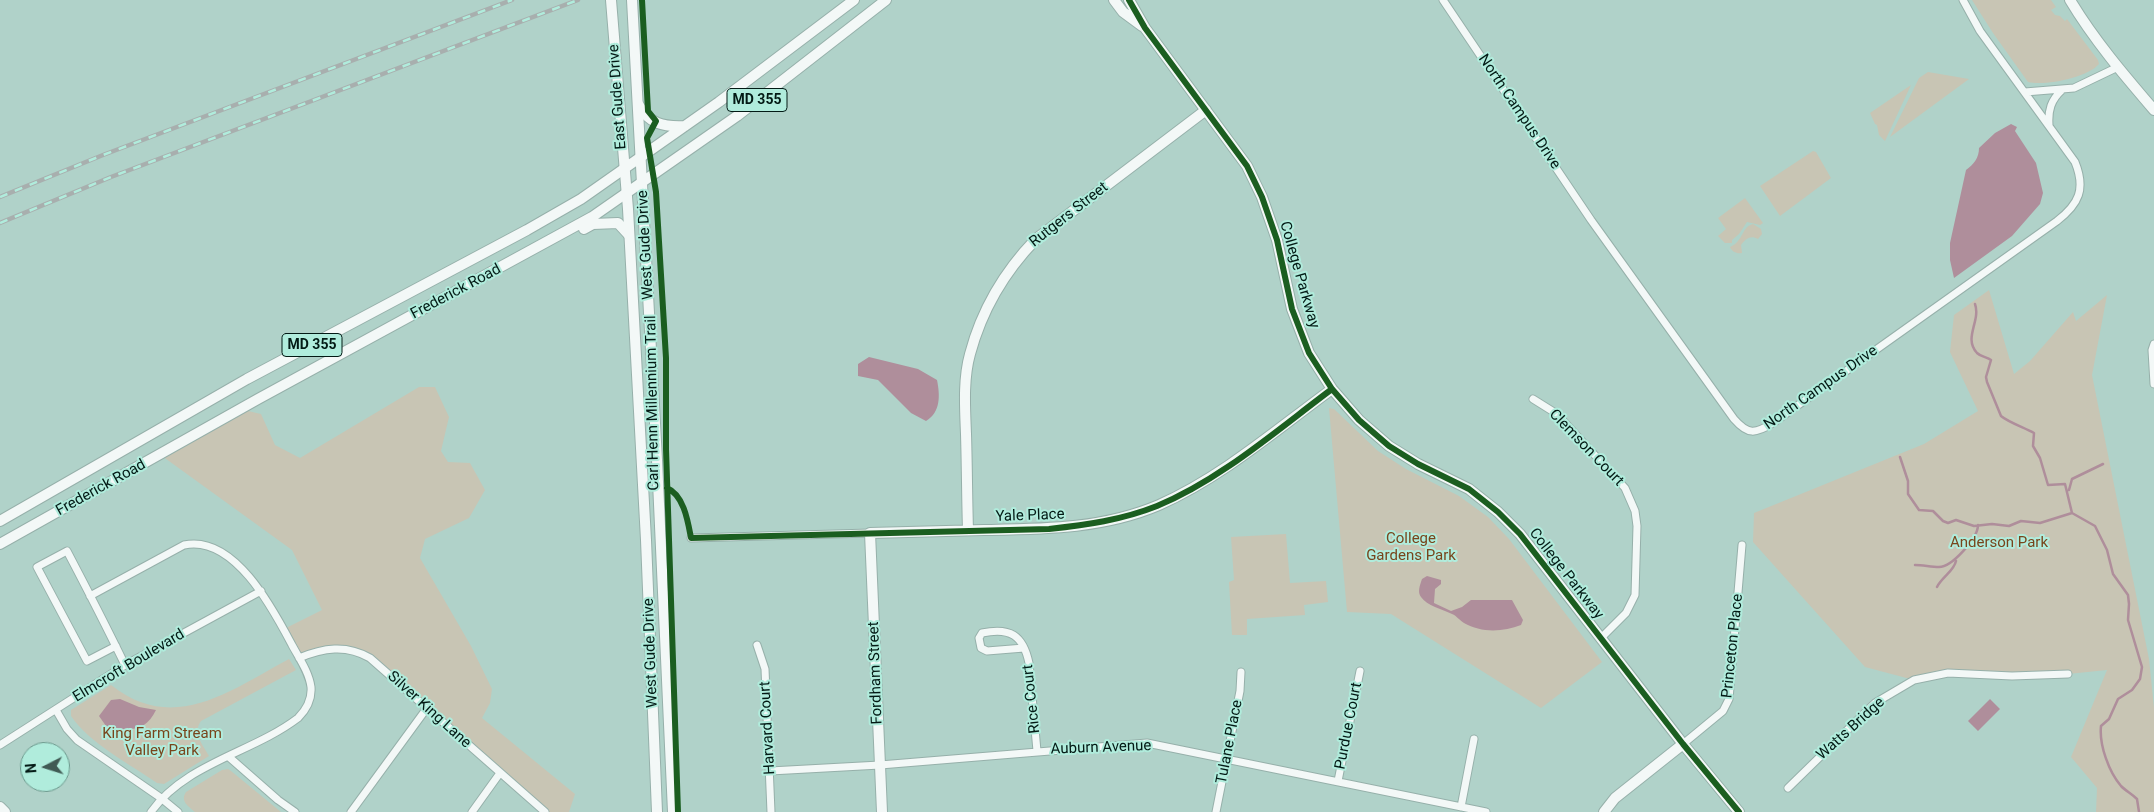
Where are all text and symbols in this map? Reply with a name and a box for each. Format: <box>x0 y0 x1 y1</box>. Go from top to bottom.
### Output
street label: East Gude Drive <box>605 44 631 150</box>
street label: North Campus Drive <box>1474 51 1564 173</box>
road number: MD 355 <box>727 88 787 112</box>
street label: Rutgers Street <box>1026 179 1112 251</box>
street label: West Gude Drive <box>634 190 658 300</box>
street label: College Parkway <box>1275 220 1323 330</box>
street label: Frederick Road <box>408 261 504 323</box>
street label: Carl Henn Millennium Trail <box>642 315 664 491</box>
road number: MD 355 <box>282 334 342 356</box>
street label: North Campus Drive <box>1761 342 1881 434</box>
street label: Clemson Court <box>1545 406 1627 490</box>
street label: Frederick Road <box>53 456 149 520</box>
street label: Yale Place <box>995 506 1065 526</box>
street label: College Parkway <box>1525 525 1607 623</box>
park label: College Gardens Park <box>1366 530 1456 565</box>
park label: Anderson Park <box>1950 534 2048 552</box>
street label: Princeton Place <box>1719 593 1747 699</box>
street label: West Gude Drive <box>640 598 662 708</box>
street label: Fordham Street <box>865 621 887 725</box>
street label: Elmcroft Boulevard <box>70 626 188 706</box>
street label: Rice Court <box>1019 664 1045 734</box>
street label: Silver King Lane <box>384 668 474 752</box>
street label: Harvard Court <box>757 681 779 775</box>
street label: Purdue Court <box>1332 681 1366 771</box>
street label: Watts Bridge <box>1813 694 1889 764</box>
street label: Tulane Place <box>1213 698 1247 786</box>
park label: King Farm Stream Valley Park <box>102 725 222 760</box>
street label: Auburn Avenue <box>1050 737 1152 759</box>
north arrow <box>20 742 70 792</box>
text: N <box>23 763 39 774</box>

